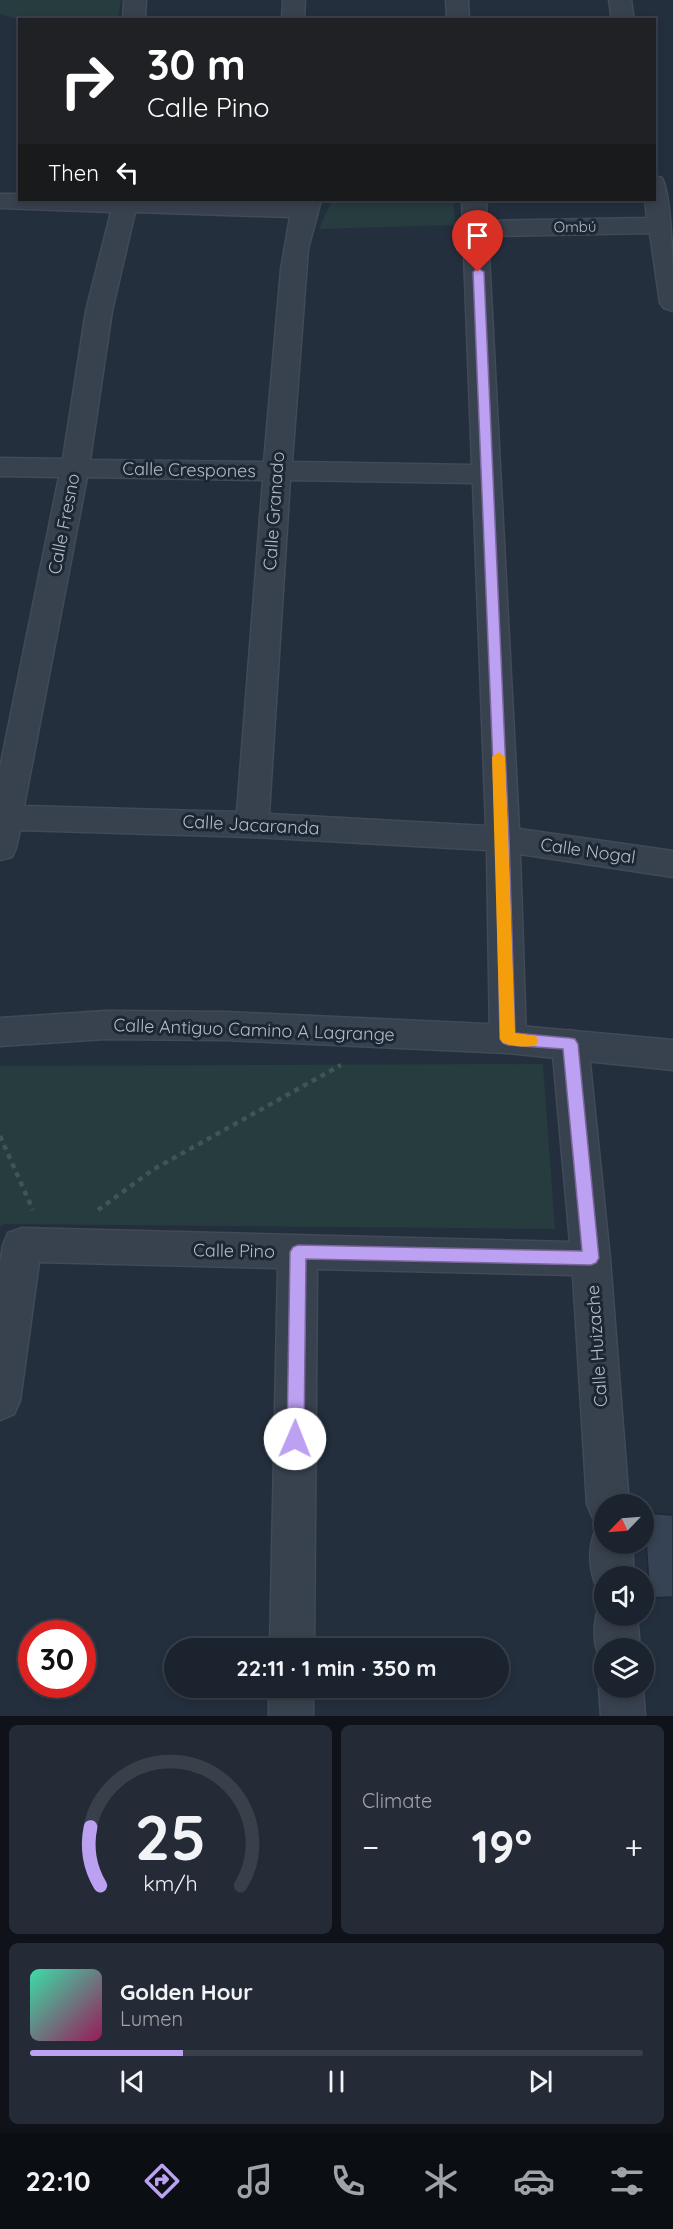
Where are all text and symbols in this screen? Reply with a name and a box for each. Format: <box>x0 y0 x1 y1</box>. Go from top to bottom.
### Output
text: 30 m <box>147 38 246 91</box>
icon: right <box>48 42 126 120</box>
text: Calle Pino <box>147 90 270 124</box>
icon: left <box>111 156 144 189</box>
text: Then <box>48 159 99 187</box>
pin <box>452 210 503 272</box>
street label: Ombú <box>553 217 597 236</box>
icon: arrive <box>461 219 494 252</box>
street label: Calle Granado <box>258 451 289 571</box>
street label: Calle Crespones <box>122 457 256 482</box>
street label: Calle Fresno <box>42 472 85 576</box>
street label: Calle Jacaranda <box>182 809 320 840</box>
street label: Calle Nogal <box>539 832 637 869</box>
street label: Calle Antiguo Camino A Lagrange <box>113 1013 395 1046</box>
street label: Calle Pino <box>193 1238 275 1263</box>
street label: Calle Huizache <box>581 1284 612 1408</box>
position arrow <box>263 1407 327 1471</box>
north arrow <box>594 1494 654 1554</box>
map controls <box>594 1494 654 1698</box>
button: sound <box>594 1566 654 1626</box>
speed limit sign: 30 <box>18 1620 96 1698</box>
button: layers <box>594 1638 654 1698</box>
text: 22:11 · 1 min · 350 m <box>236 1654 437 1682</box>
text: Climate <box>362 1788 432 1813</box>
text: 25 <box>135 1798 206 1876</box>
text: 19° <box>471 1818 532 1874</box>
text: − <box>362 1826 379 1867</box>
text: + <box>624 1826 643 1867</box>
text: km/h <box>143 1871 198 1897</box>
text: Golden Hour <box>120 1978 253 2006</box>
text: Lumen <box>120 2006 183 2031</box>
icon: previous <box>116 2065 149 2098</box>
icon: pause <box>320 2065 353 2098</box>
icon: next <box>524 2065 557 2098</box>
icon: directions <box>141 2160 183 2202</box>
icon: music <box>234 2160 276 2202</box>
icon: phone <box>327 2160 369 2202</box>
icon: climate <box>420 2160 462 2202</box>
icon: car <box>513 2160 555 2202</box>
icon: filters <box>606 2160 648 2202</box>
text: 22:10 <box>25 2164 91 2198</box>

